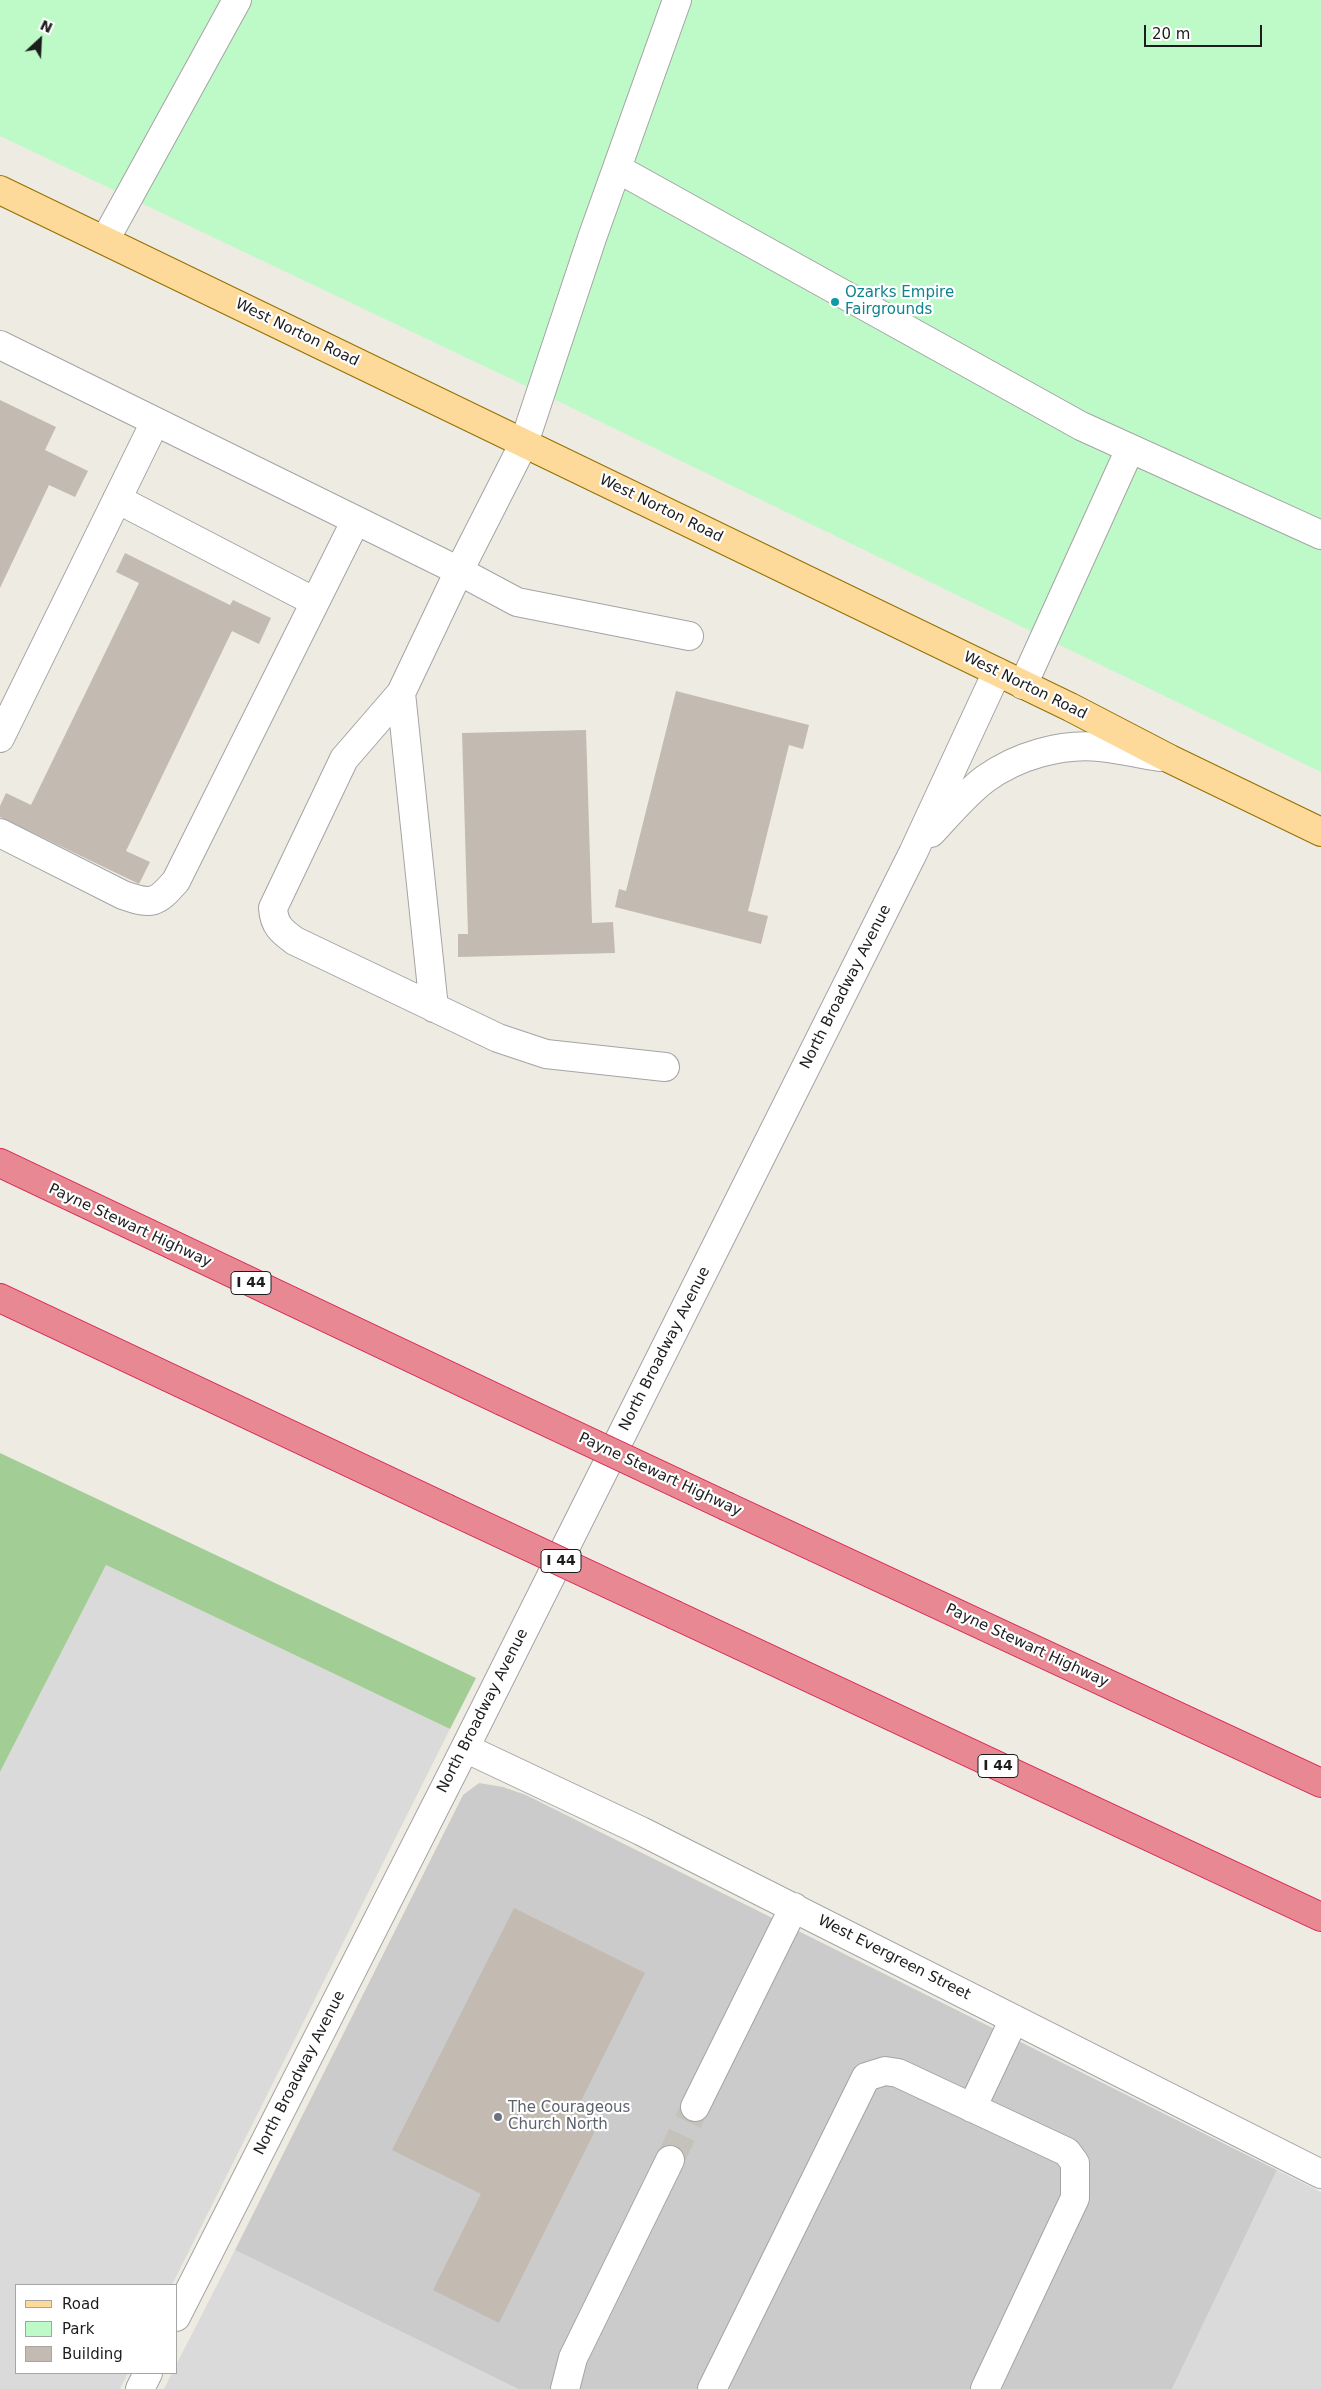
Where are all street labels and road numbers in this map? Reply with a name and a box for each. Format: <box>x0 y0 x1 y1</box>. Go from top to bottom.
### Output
street label: West Norton Road <box>232 295 362 371</box>
street label: West Norton Road <box>596 471 726 547</box>
street label: West Norton Road <box>960 648 1090 724</box>
street label: North Broadway Avenue <box>797 902 895 1072</box>
street label: Payne Stewart Highway <box>46 1180 214 1272</box>
street label: North Broadway Avenue <box>616 1264 714 1434</box>
road number: I 44 <box>231 1272 271 1295</box>
street label: Payne Stewart Highway <box>576 1429 744 1521</box>
road number: I 44 <box>541 1550 581 1572</box>
street label: Payne Stewart Highway <box>943 1600 1111 1692</box>
street label: North Broadway Avenue <box>434 1626 532 1796</box>
road number: I 44 <box>978 1754 1018 1778</box>
street label: West Evergreen Street <box>815 1912 973 2004</box>
street label: North Broadway Avenue <box>251 1988 349 2158</box>

